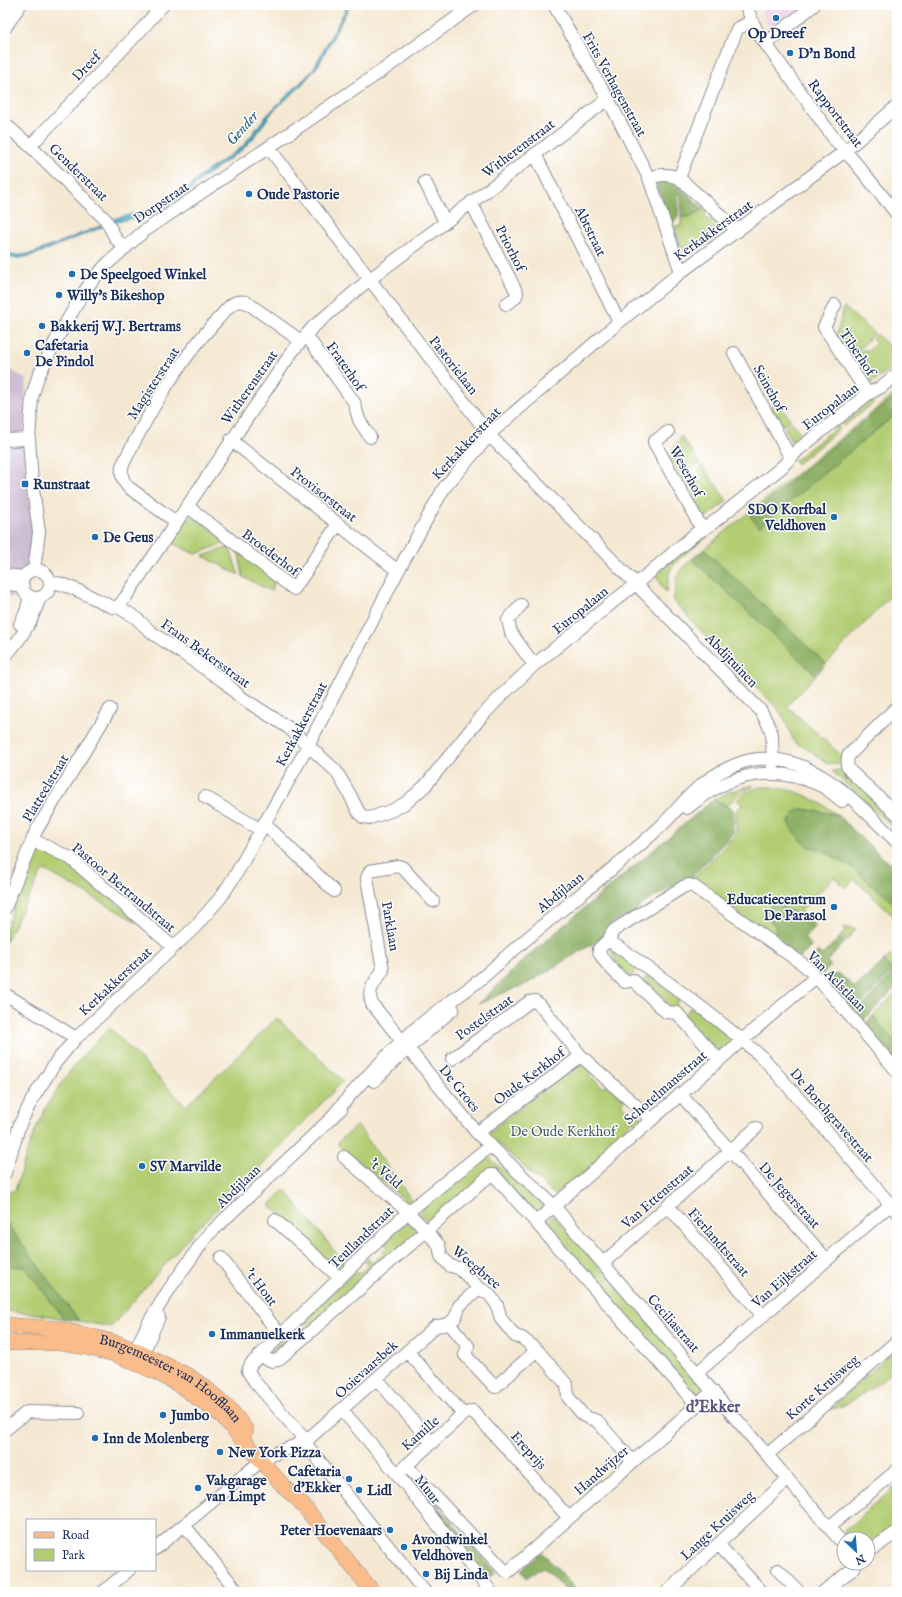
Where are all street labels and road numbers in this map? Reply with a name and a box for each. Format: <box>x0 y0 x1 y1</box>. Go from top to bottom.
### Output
street label: Frits Verhagenstraat <box>578 29 650 140</box>
street label: Dreef <box>68 46 107 85</box>
street label: Rapportstraat <box>804 76 867 152</box>
street label: Witherenstraat <box>479 115 559 182</box>
street label: Genderstraat <box>45 140 112 206</box>
street label: Dorpstraat <box>130 178 193 228</box>
street label: Kerkakkerstraat <box>671 196 757 266</box>
street label: Abtstraat <box>570 203 610 260</box>
street label: Priorhof <box>491 222 531 277</box>
street label: Tiberhof <box>835 326 881 382</box>
street label: Pastorielaan <box>425 333 482 399</box>
street label: Fraterhof <box>322 338 370 397</box>
street label: Magisterstraat <box>124 343 184 424</box>
street label: Witherenstraat <box>218 347 282 428</box>
street label: Seinehof <box>749 362 791 418</box>
street label: Europalaan <box>799 379 863 434</box>
street label: Kerkakkerstraat <box>428 403 505 484</box>
street label: Weserhof <box>665 443 709 503</box>
street label: Provisorstraat <box>286 463 361 527</box>
street label: Broederhof <box>238 525 305 582</box>
street label: Europalaan <box>549 582 613 639</box>
street label: Frans Bekersstraat <box>157 615 254 693</box>
street label: Abdijtuinen <box>700 629 762 692</box>
street label: Kerkakkerstraat <box>272 679 332 770</box>
street label: Platteelstraat <box>19 751 73 826</box>
street label: Pastoor Bertrandstraat <box>68 839 179 937</box>
street label: Abdijlaan <box>533 868 588 918</box>
street label: Parklaan <box>377 900 403 953</box>
street label: Kerkakkerstraat <box>75 943 156 1020</box>
street label: Van Aelstlaan <box>802 947 870 1016</box>
street label: Postelstraat <box>452 991 517 1045</box>
street label: Oude Kerkhof <box>490 1042 571 1110</box>
street label: Schotelmansstraat <box>620 1047 711 1129</box>
street label: De Groes <box>435 1061 484 1116</box>
street label: De Borchgravestraat <box>785 1065 877 1167</box>
street label: 't Veld <box>365 1155 406 1193</box>
street label: De Jegerstraat <box>755 1159 824 1233</box>
street label: Van Ettenstraat <box>617 1160 698 1234</box>
street label: Abdijlaan <box>212 1161 265 1213</box>
street label: Teullandstraat <box>326 1202 398 1273</box>
street label: Fierlandtstraat <box>683 1204 753 1281</box>
street label: Weegbree <box>448 1242 505 1294</box>
street label: Van Eijkstraat <box>748 1245 821 1313</box>
street label: 't Hout <box>241 1265 281 1310</box>
street label: Ceciliastraat <box>643 1291 704 1357</box>
street label: Burgemeester van Hoofflaan <box>97 1331 245 1427</box>
street label: Ooievaarsbek <box>331 1336 402 1403</box>
street label: Korte Kruisweg <box>782 1351 863 1425</box>
street label: Kamille <box>398 1412 444 1455</box>
street label: Ereprijs <box>506 1428 550 1474</box>
street label: Handwijzer <box>570 1442 633 1500</box>
street label: Muur <box>410 1471 444 1508</box>
street label: Lange Kruisweg <box>677 1487 759 1565</box>

